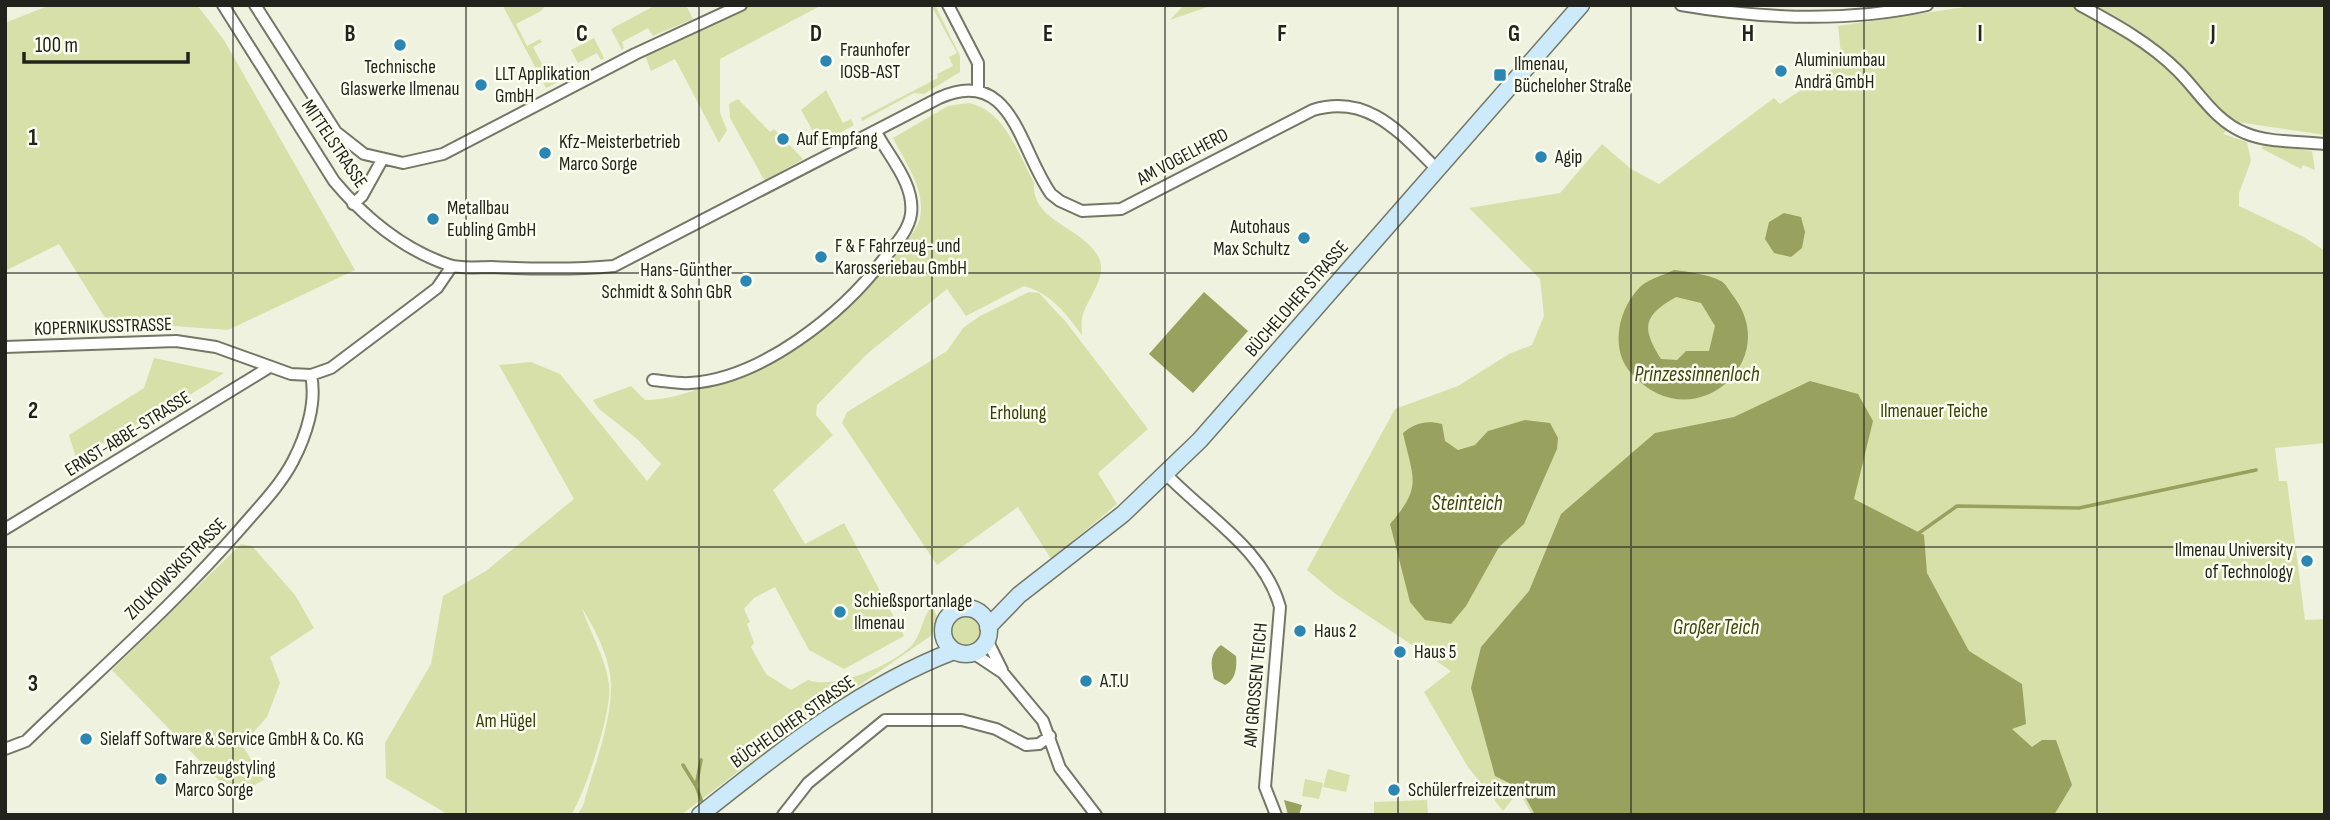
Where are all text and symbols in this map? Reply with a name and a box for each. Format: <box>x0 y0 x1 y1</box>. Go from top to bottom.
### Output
text: B <box>345 20 356 48</box>
text: C <box>576 20 588 48</box>
text: D <box>810 20 822 48</box>
text: E <box>1043 20 1053 48</box>
text: F <box>1277 20 1287 48</box>
text: G <box>1508 20 1520 48</box>
text: H <box>1742 20 1754 48</box>
text: I <box>1977 20 1983 48</box>
text: J <box>2209 20 2216 48</box>
scale bar <box>24 21 189 65</box>
text: 100 m <box>35 33 78 58</box>
marker: Technische Glaswerke Ilmenau <box>392 37 408 53</box>
place label: Fraunhofer IOSB-AST <box>840 39 910 84</box>
place label: Aluminiumbau Andrä GmbH <box>1794 49 1886 94</box>
marker: Fraunhofer IOSB-AST <box>818 53 834 69</box>
place label: Ilmenau, Bücheloher Straße <box>1514 53 1631 98</box>
place label: Technische Glaswerke Ilmenau <box>340 56 460 101</box>
place label: LLT Applikation GmbH <box>495 63 590 108</box>
marker: Aluminiumbau Andrä GmbH <box>1773 63 1789 79</box>
marker: Ilmenau, Bücheloher Straße <box>1492 67 1508 83</box>
marker: LLT Applikation GmbH <box>473 77 489 93</box>
street label: MITTELSTRASSE <box>296 95 372 193</box>
street label: AM VOGELHERD <box>1132 123 1233 191</box>
text: 1 <box>28 124 38 152</box>
place label: Auf Empfang <box>796 128 878 151</box>
place label: Kfz-Meisterbetrieb Marco Sorge <box>559 131 680 176</box>
marker: Auf Empfang <box>775 131 791 147</box>
marker: Kfz-Meisterbetrieb Marco Sorge <box>537 145 553 161</box>
place label: Agip <box>1554 146 1582 169</box>
marker: Agip <box>1533 149 1549 165</box>
place label: Metallbau Eubling GmbH <box>447 197 536 242</box>
marker: Metallbau Eubling GmbH <box>425 211 441 227</box>
place label: Autohaus Max Schultz <box>1213 216 1290 261</box>
marker: Autohaus Max Schultz <box>1296 230 1312 246</box>
place label: F & F Fahrzeug- und Karosseriebau GmbH <box>835 235 967 280</box>
street label: BÜCHELOHER STRASSE <box>1240 236 1354 362</box>
marker: F & F Fahrzeug- und Karosseriebau GmbH <box>813 249 829 265</box>
place label: Hans-Günther Schmidt & Sohn GbR <box>602 259 733 304</box>
marker: Hans-Günther Schmidt & Sohn GbR <box>738 273 754 289</box>
street label: KOPERNIKUSSTRASSE <box>34 313 172 341</box>
water label: Prinzessinnenloch <box>1635 362 1760 387</box>
street label: ERNST-ABBE-STRASSE <box>61 386 195 482</box>
text: 2 <box>28 397 38 425</box>
park label: Ilmenauer Teiche <box>1880 400 1988 423</box>
park label: Erholung <box>990 402 1047 425</box>
water label: Steinteich <box>1431 491 1503 516</box>
street label: ZIOLKOWSKISTRASSE <box>120 513 232 625</box>
place label: Ilmenau University of Technology <box>2175 539 2294 584</box>
marker: Ilmenau University of Technology <box>2299 553 2315 569</box>
place label: Schießsportanlage Ilmenau <box>854 590 972 635</box>
marker: Schießsportanlage Ilmenau <box>832 604 848 620</box>
water label: Großer Teich <box>1673 615 1759 640</box>
place label: Haus 2 <box>1314 620 1357 643</box>
street label: AM GROSSEN TEICH <box>1239 622 1273 749</box>
marker: Haus 2 <box>1292 623 1308 639</box>
place label: Haus 5 <box>1414 641 1456 664</box>
marker: Haus 5 <box>1392 644 1408 660</box>
text: 3 <box>28 670 38 698</box>
place label: A.T.U <box>1099 670 1129 693</box>
street label: BÜCHELOHER STRASSE <box>727 671 859 773</box>
marker: A.T.U <box>1078 673 1094 689</box>
park label: Am Hügel <box>475 710 536 733</box>
place label: Sielaff Software & Service GmbH & Co. KG <box>100 728 364 751</box>
marker: Sielaff Software & Service GmbH & Co. KG <box>78 731 94 747</box>
place label: Fahrzeugstyling Marco Sorge <box>175 757 276 802</box>
marker: Fahrzeugstyling Marco Sorge <box>153 771 169 787</box>
place label: Schülerfreizeitzentrum <box>1408 779 1556 802</box>
marker: Schülerfreizeitzentrum <box>1386 782 1402 798</box>

